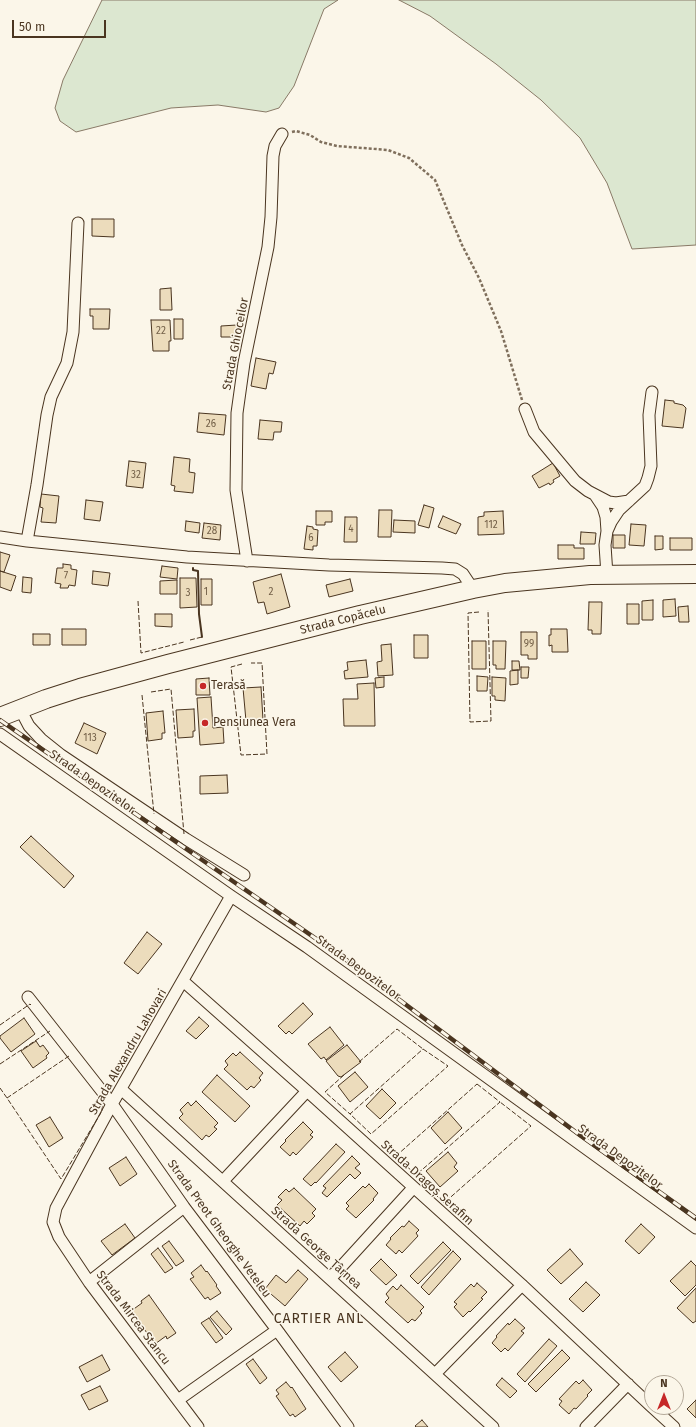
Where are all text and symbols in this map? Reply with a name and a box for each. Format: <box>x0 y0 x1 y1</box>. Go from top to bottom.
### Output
scale bar <box>14 12 108 38</box>
text: 50 m <box>19 20 45 34</box>
street label: Strada Ghioceilor <box>220 296 252 392</box>
house number: 22 <box>156 325 166 337</box>
house number: 26 <box>206 418 216 430</box>
house number: 32 <box>131 469 141 481</box>
house number: 112 <box>484 519 498 531</box>
house number: 4 <box>348 523 354 535</box>
house number: 28 <box>207 525 217 537</box>
house number: 6 <box>308 532 314 544</box>
house number: 7 <box>64 570 68 582</box>
house number: 1 <box>204 586 208 598</box>
house number: 2 <box>269 586 273 598</box>
house number: 3 <box>186 587 190 599</box>
street label: Strada Copăcelu <box>299 602 387 638</box>
house number: 99 <box>524 638 534 650</box>
place label: Terasă <box>211 679 246 693</box>
marker: Terasă <box>198 681 208 691</box>
place label: Pensiunea Vera <box>213 716 296 730</box>
marker: Pensiunea Vera <box>200 718 210 728</box>
house number: 113 <box>83 732 97 744</box>
street label: Strada Depozitelor <box>46 747 138 817</box>
street label: Strada Depozitelor <box>313 932 403 1004</box>
street label: Strada Alexandru Lahovari <box>86 986 170 1118</box>
street label: Strada Depozitelor <box>575 1121 665 1193</box>
street label: Strada Dragoș Serafim <box>378 1138 476 1228</box>
street label: Strada Preot Gheorghe Veteleu <box>164 1157 274 1301</box>
street label: Strada George Țârnea <box>268 1204 364 1292</box>
street label: Strada Mircea Stancu <box>93 1268 173 1368</box>
district label: CARTIER ANL <box>274 1311 364 1327</box>
north arrow <box>644 1375 684 1415</box>
text: N <box>660 1377 668 1390</box>

